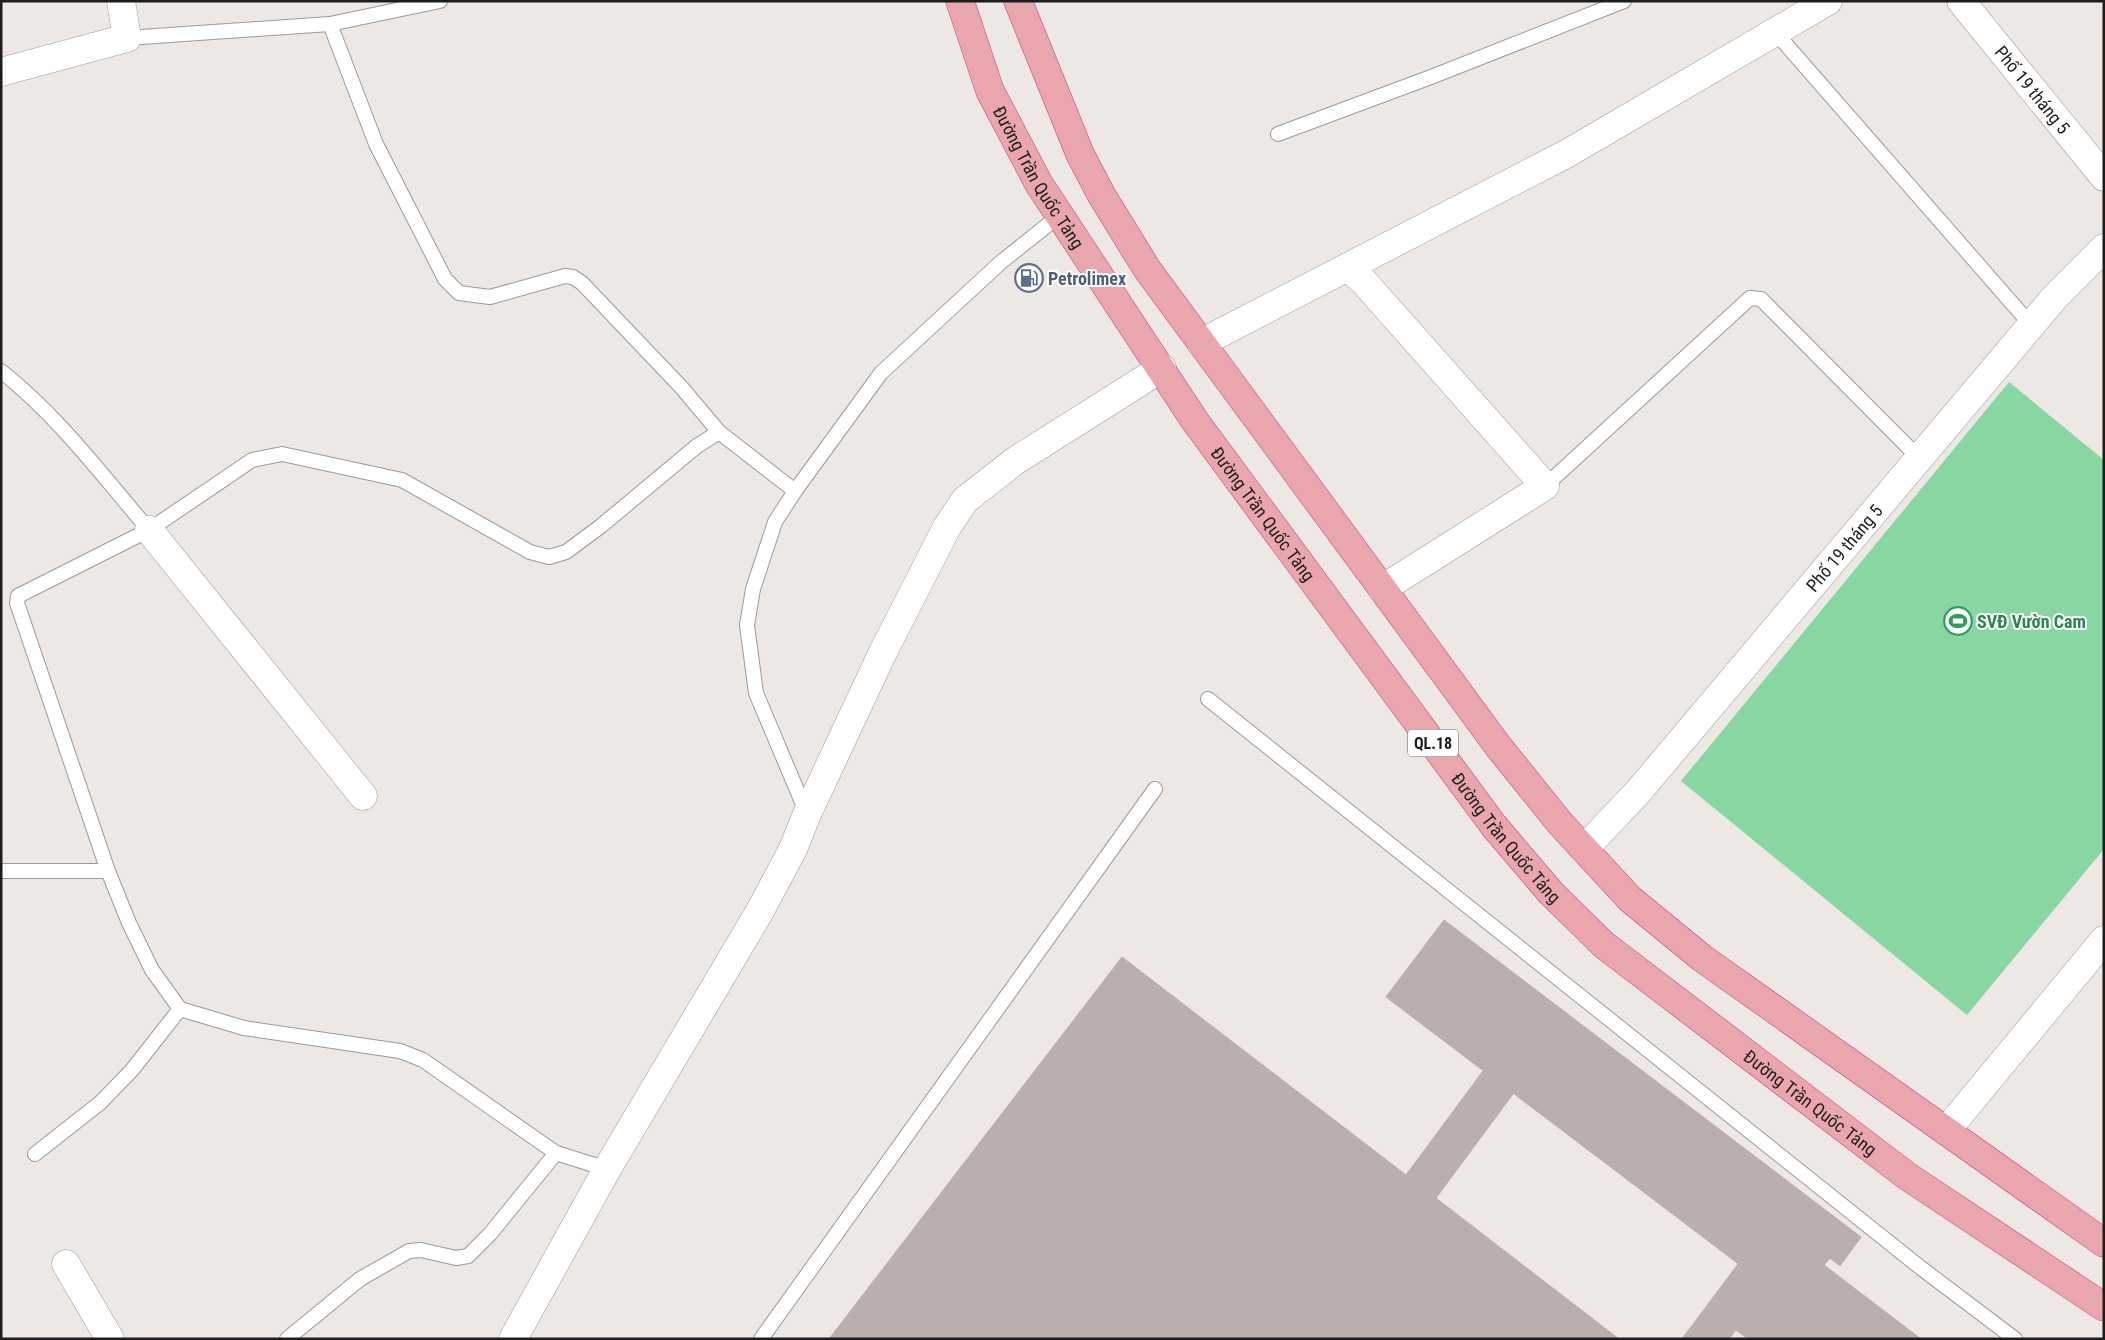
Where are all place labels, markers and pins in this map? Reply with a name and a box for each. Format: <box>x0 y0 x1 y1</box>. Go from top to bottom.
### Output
fuel station icon: Petrolimex <box>1014 263 1044 293</box>
place label: Petrolimex <box>1048 268 1126 289</box>
sports icon: SVĐ Vườn Cam <box>1943 606 1973 636</box>
place label: SVĐ Vườn Cam <box>1977 611 2086 632</box>

